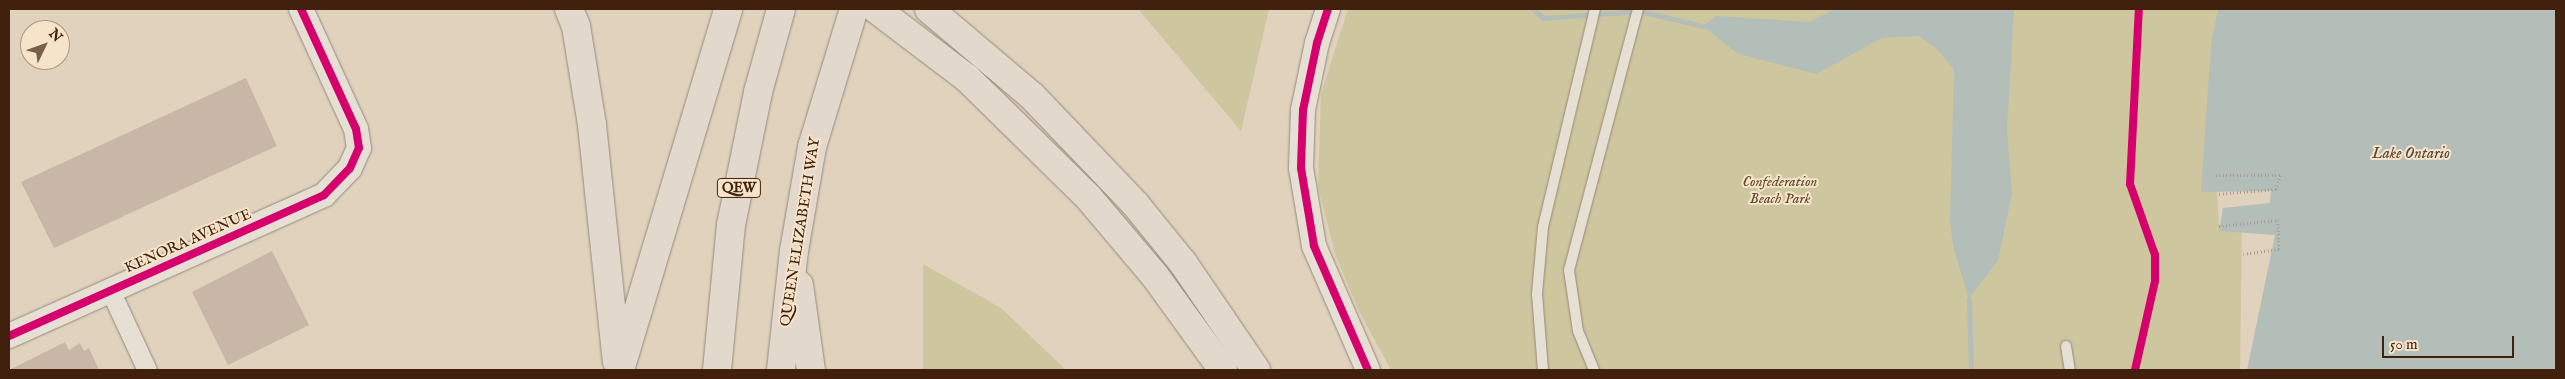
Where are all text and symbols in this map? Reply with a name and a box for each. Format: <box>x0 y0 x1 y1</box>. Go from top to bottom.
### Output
north arrow <box>20 20 70 70</box>
text: N <box>45 25 66 46</box>
street label: QUEEN ELIZABETH WAY <box>776 136 824 328</box>
water label: Lake Ontario <box>2372 144 2450 164</box>
park label: Confederation Beach Park <box>1743 172 1817 207</box>
road number: QEW <box>716 177 762 200</box>
street label: KENORA AVENUE <box>122 205 254 277</box>
scale bar <box>2385 326 2518 358</box>
text: 50 m <box>2390 335 2418 354</box>

